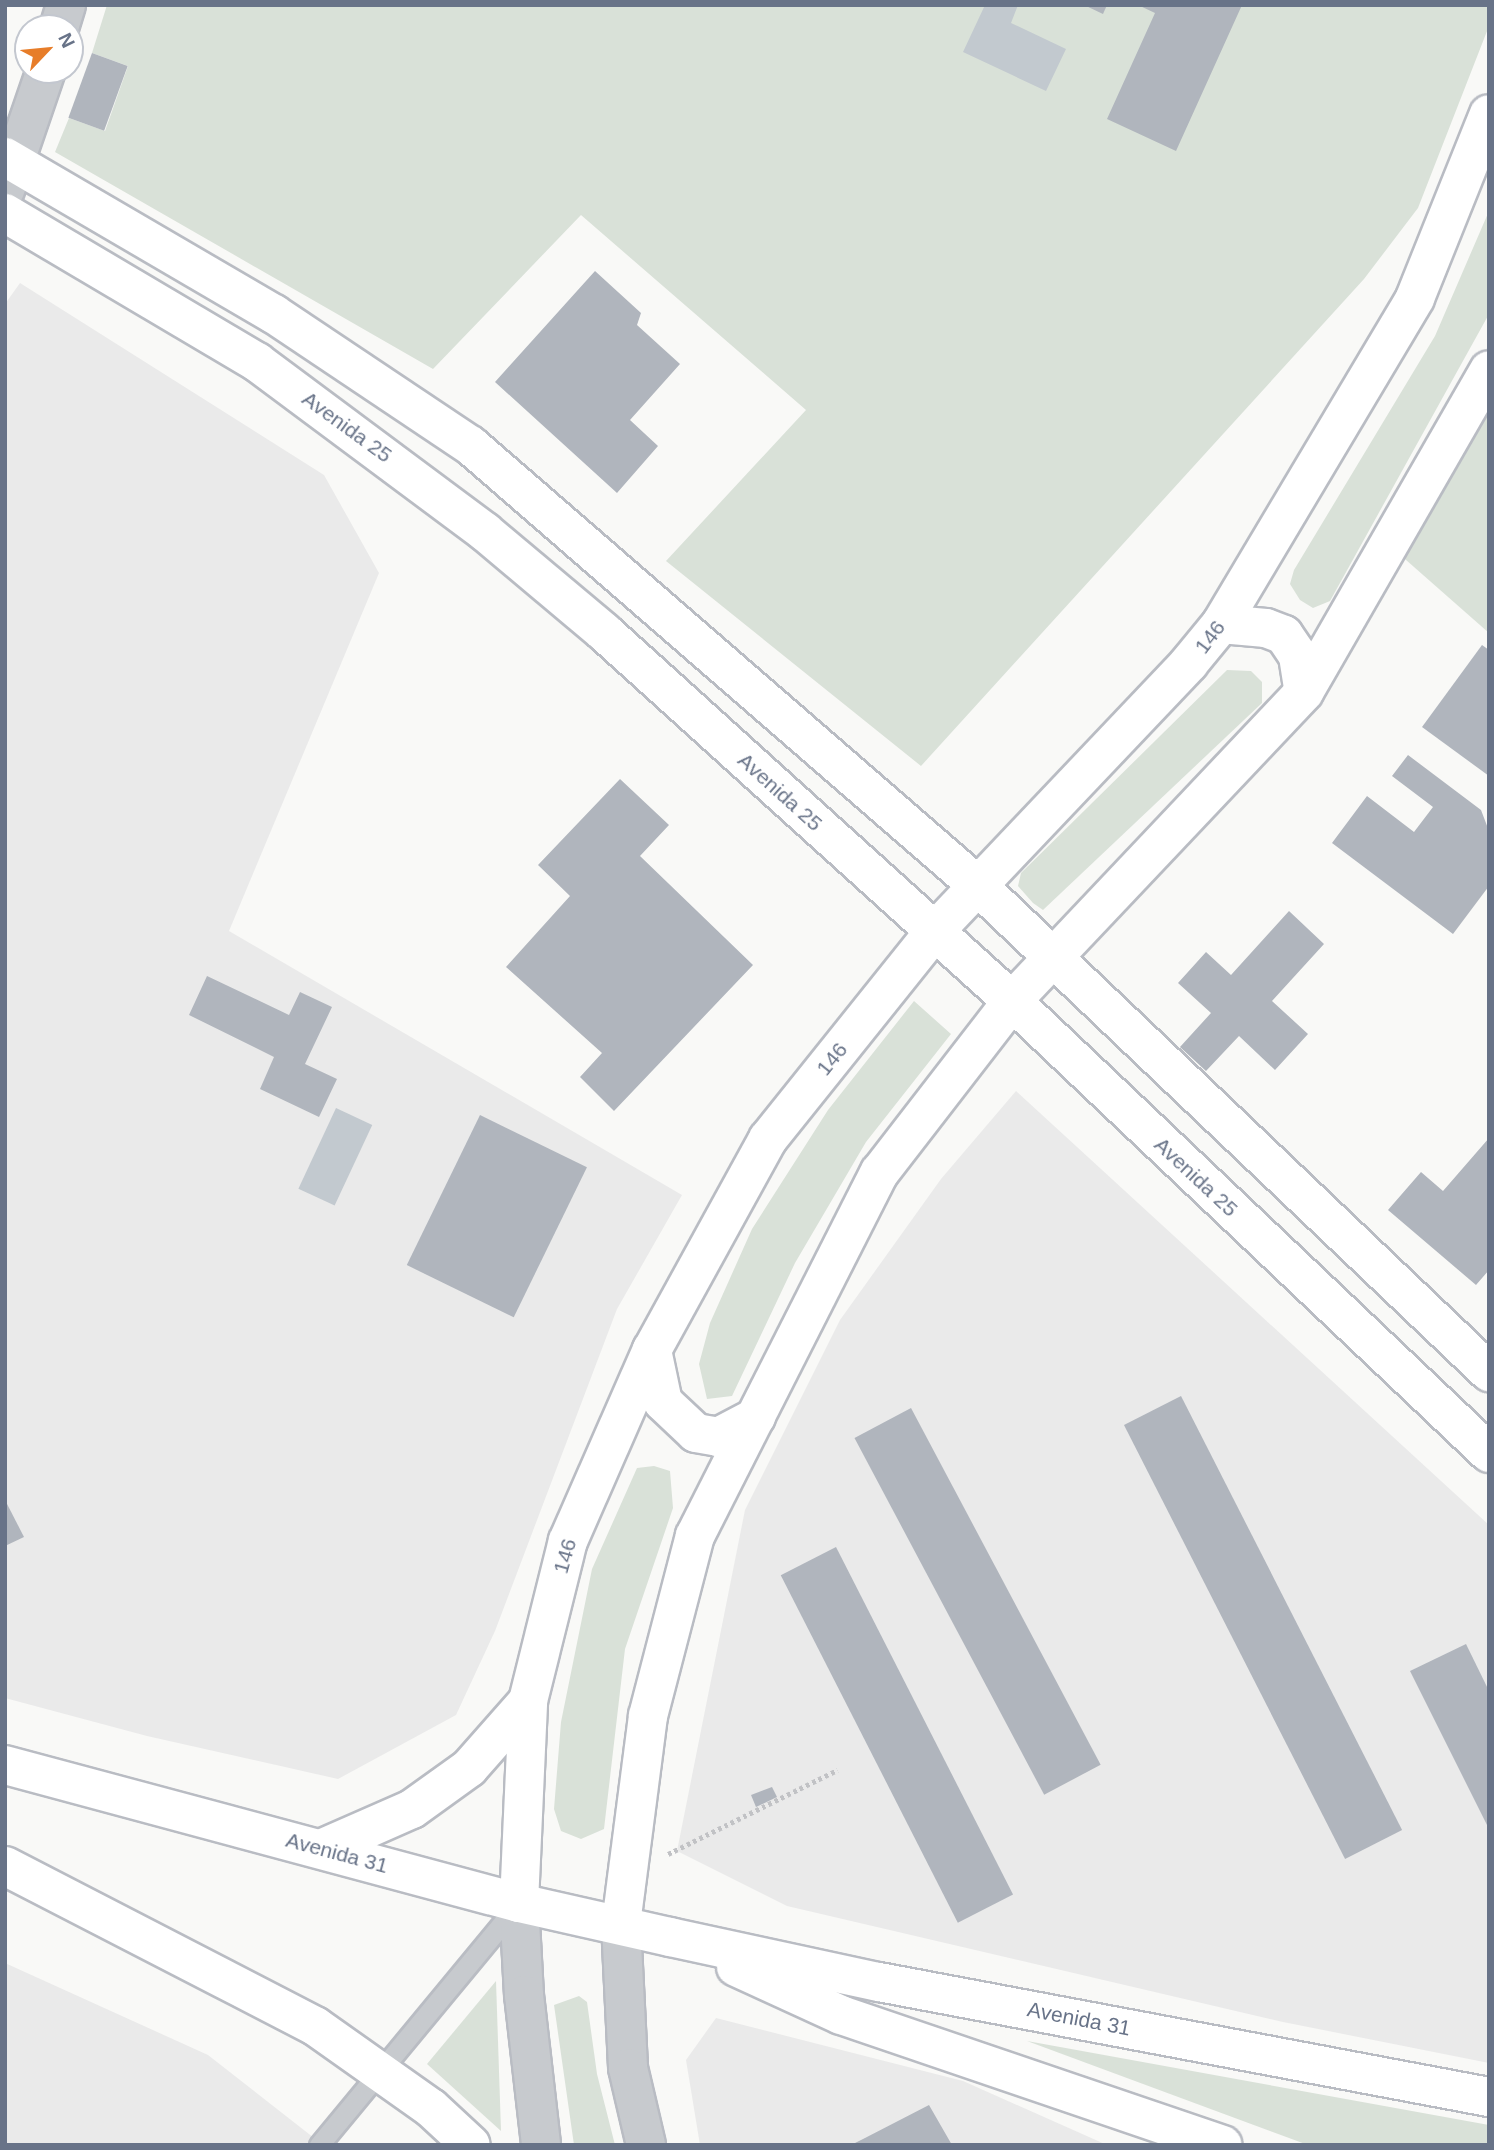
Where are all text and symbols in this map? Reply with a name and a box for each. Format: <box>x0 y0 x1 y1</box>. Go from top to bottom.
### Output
north arrow <box>14 14 84 84</box>
text: N <box>54 30 79 51</box>
street label: Avenida 25 <box>297 386 397 468</box>
street label: 146 <box>1189 615 1231 659</box>
street label: Avenida 25 <box>733 748 827 836</box>
street label: 146 <box>811 1037 853 1081</box>
street label: Avenida 25 <box>1149 1132 1243 1222</box>
street label: 146 <box>548 1536 582 1576</box>
street label: Avenida 31 <box>283 1827 391 1879</box>
street label: Avenida 31 <box>1025 1997 1133 2041</box>

